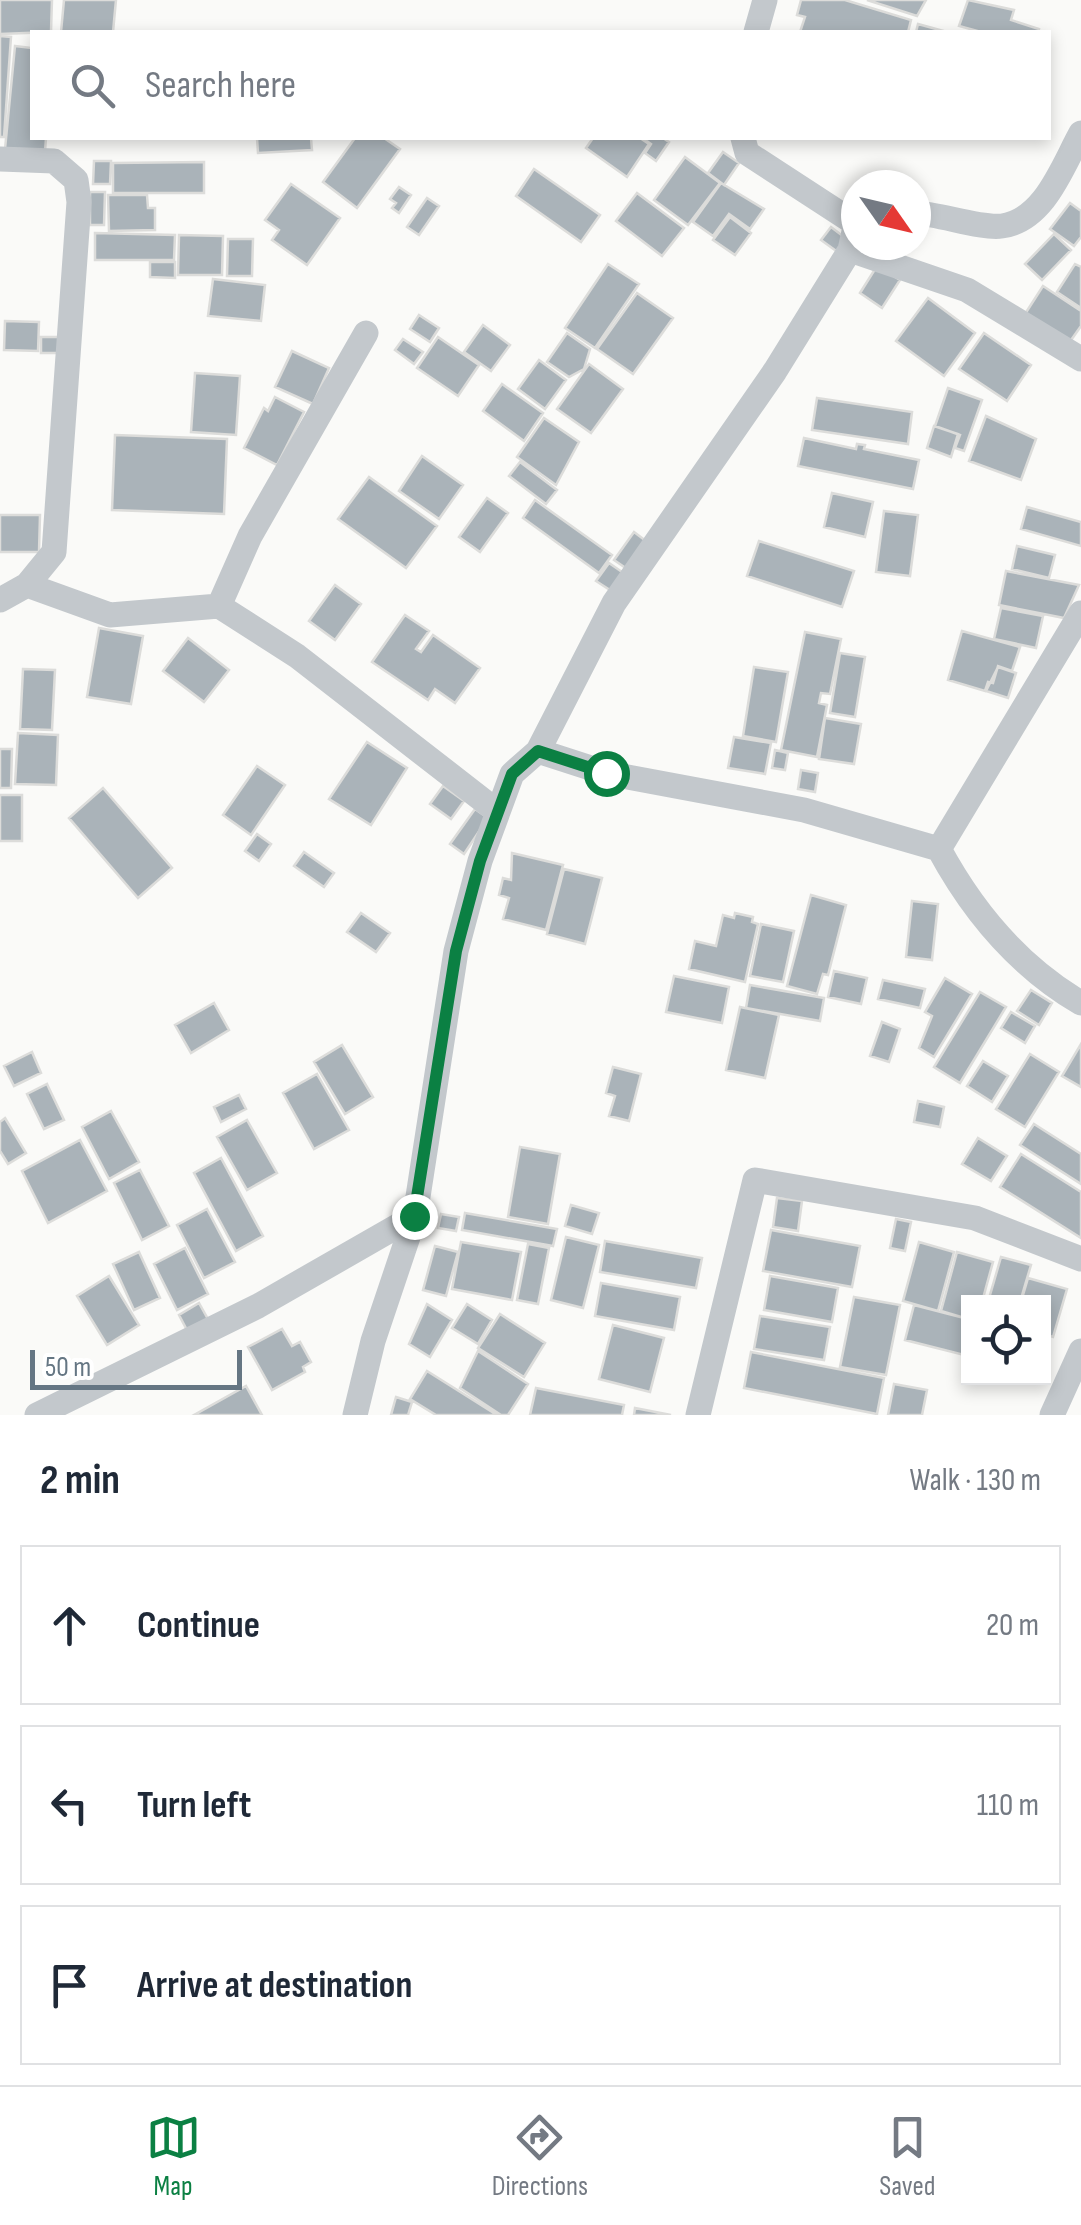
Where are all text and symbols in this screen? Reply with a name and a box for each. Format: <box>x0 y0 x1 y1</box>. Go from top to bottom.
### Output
search box <box>30 30 1051 140</box>
icon: search <box>65 58 120 113</box>
text: Search here <box>145 63 296 108</box>
north arrow <box>841 170 931 260</box>
route start <box>584 751 630 797</box>
route end <box>392 1194 438 1240</box>
map controls <box>961 1295 1051 1385</box>
button: locate <box>961 1295 1051 1385</box>
scale bar <box>30 1345 242 1390</box>
text: 50 m <box>45 1351 91 1384</box>
text: 2 min <box>40 1455 120 1506</box>
text: Walk · 130 m <box>909 1461 1041 1500</box>
icon: ahead <box>42 1598 97 1653</box>
text: Continue <box>137 1603 260 1648</box>
text: 20 m <box>986 1606 1039 1645</box>
icon: left <box>42 1778 97 1833</box>
text: Turn left <box>137 1783 251 1828</box>
text: 110 m <box>977 1786 1039 1825</box>
icon: arrive <box>42 1958 97 2013</box>
text: Arrive at destination <box>137 1963 412 2008</box>
tab: Map <box>146 2110 201 2203</box>
tab: Directions <box>492 2110 588 2203</box>
tab: Saved <box>879 2110 935 2203</box>

